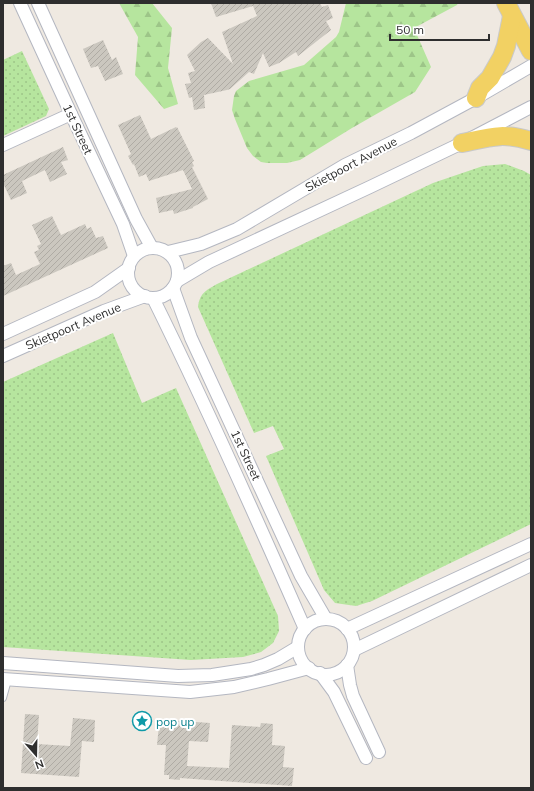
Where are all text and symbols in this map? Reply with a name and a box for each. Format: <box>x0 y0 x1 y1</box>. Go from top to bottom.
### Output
scale bar <box>390 16 489 42</box>
text: 50 m <box>396 22 424 37</box>
street label: 1st Street <box>60 102 96 156</box>
street label: Skietpoort Avenue <box>302 133 400 195</box>
street label: Skietpoort Avenue <box>23 299 123 353</box>
street label: 1st Street <box>228 428 264 482</box>
place icon: pop up <box>131 710 153 732</box>
place label: pop up <box>156 714 195 729</box>
north arrow <box>16 735 56 775</box>
text: N <box>33 756 46 772</box>

